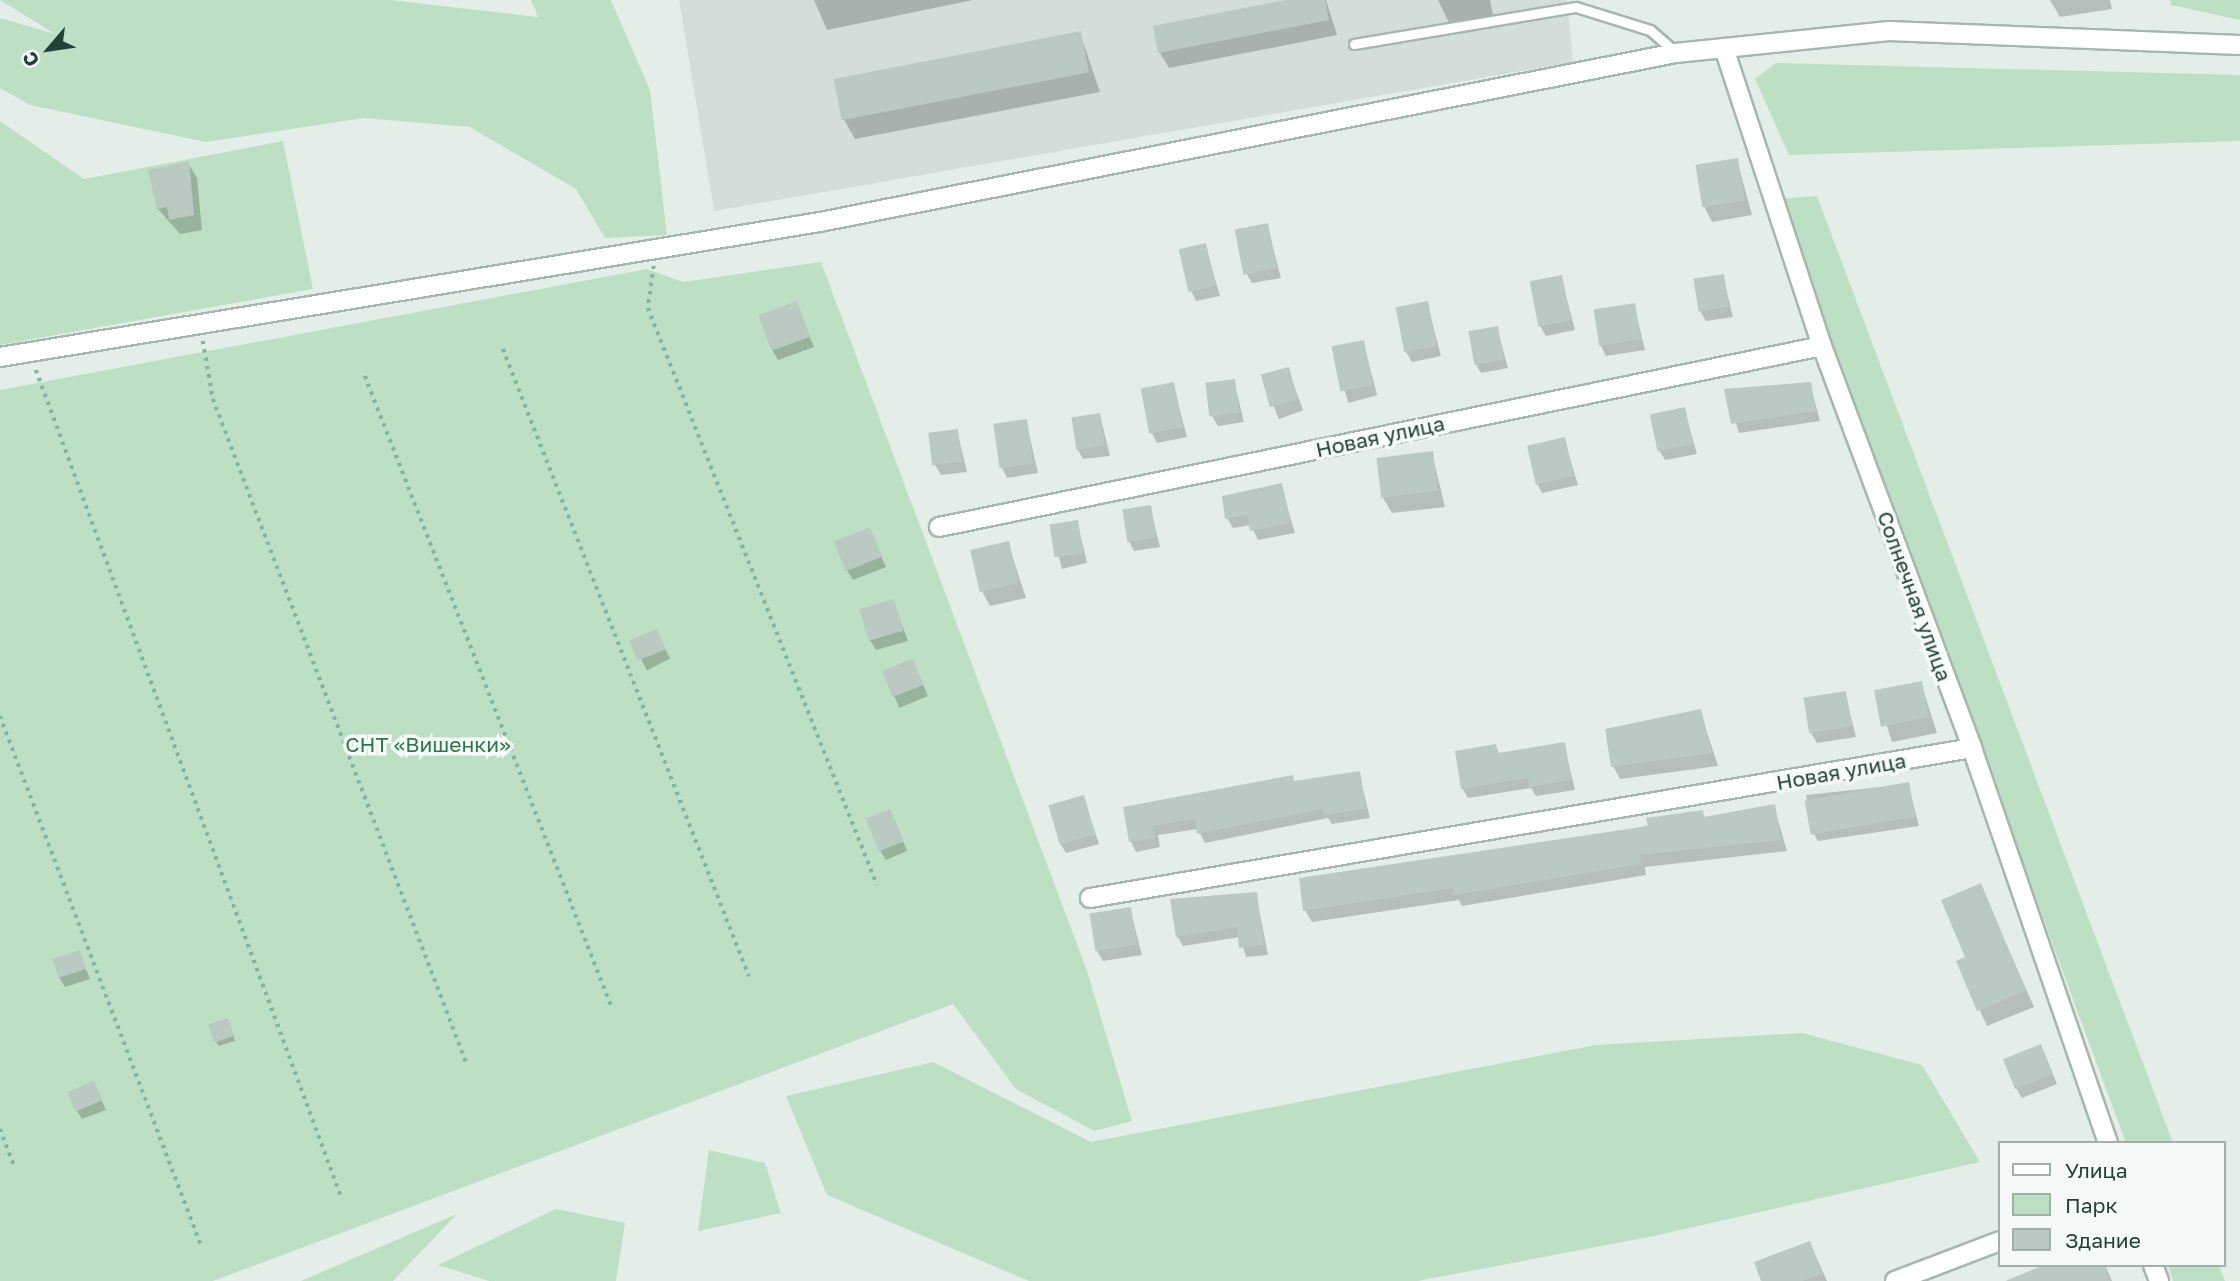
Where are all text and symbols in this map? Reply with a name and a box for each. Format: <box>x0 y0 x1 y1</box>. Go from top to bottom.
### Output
north arrow <box>14 14 84 84</box>
text: С <box>17 48 44 71</box>
street label: Новая улица <box>1313 410 1447 462</box>
street label: Солнечная улица <box>1873 508 1957 684</box>
park label: СНТ «Вишенки» <box>345 731 511 757</box>
street label: Новая улица <box>1774 747 1908 795</box>
legend <box>1998 1141 2226 1267</box>
text: Улица <box>2065 1157 2128 1183</box>
text: Парк <box>2065 1192 2118 1218</box>
text: Здание <box>2065 1227 2141 1253</box>

